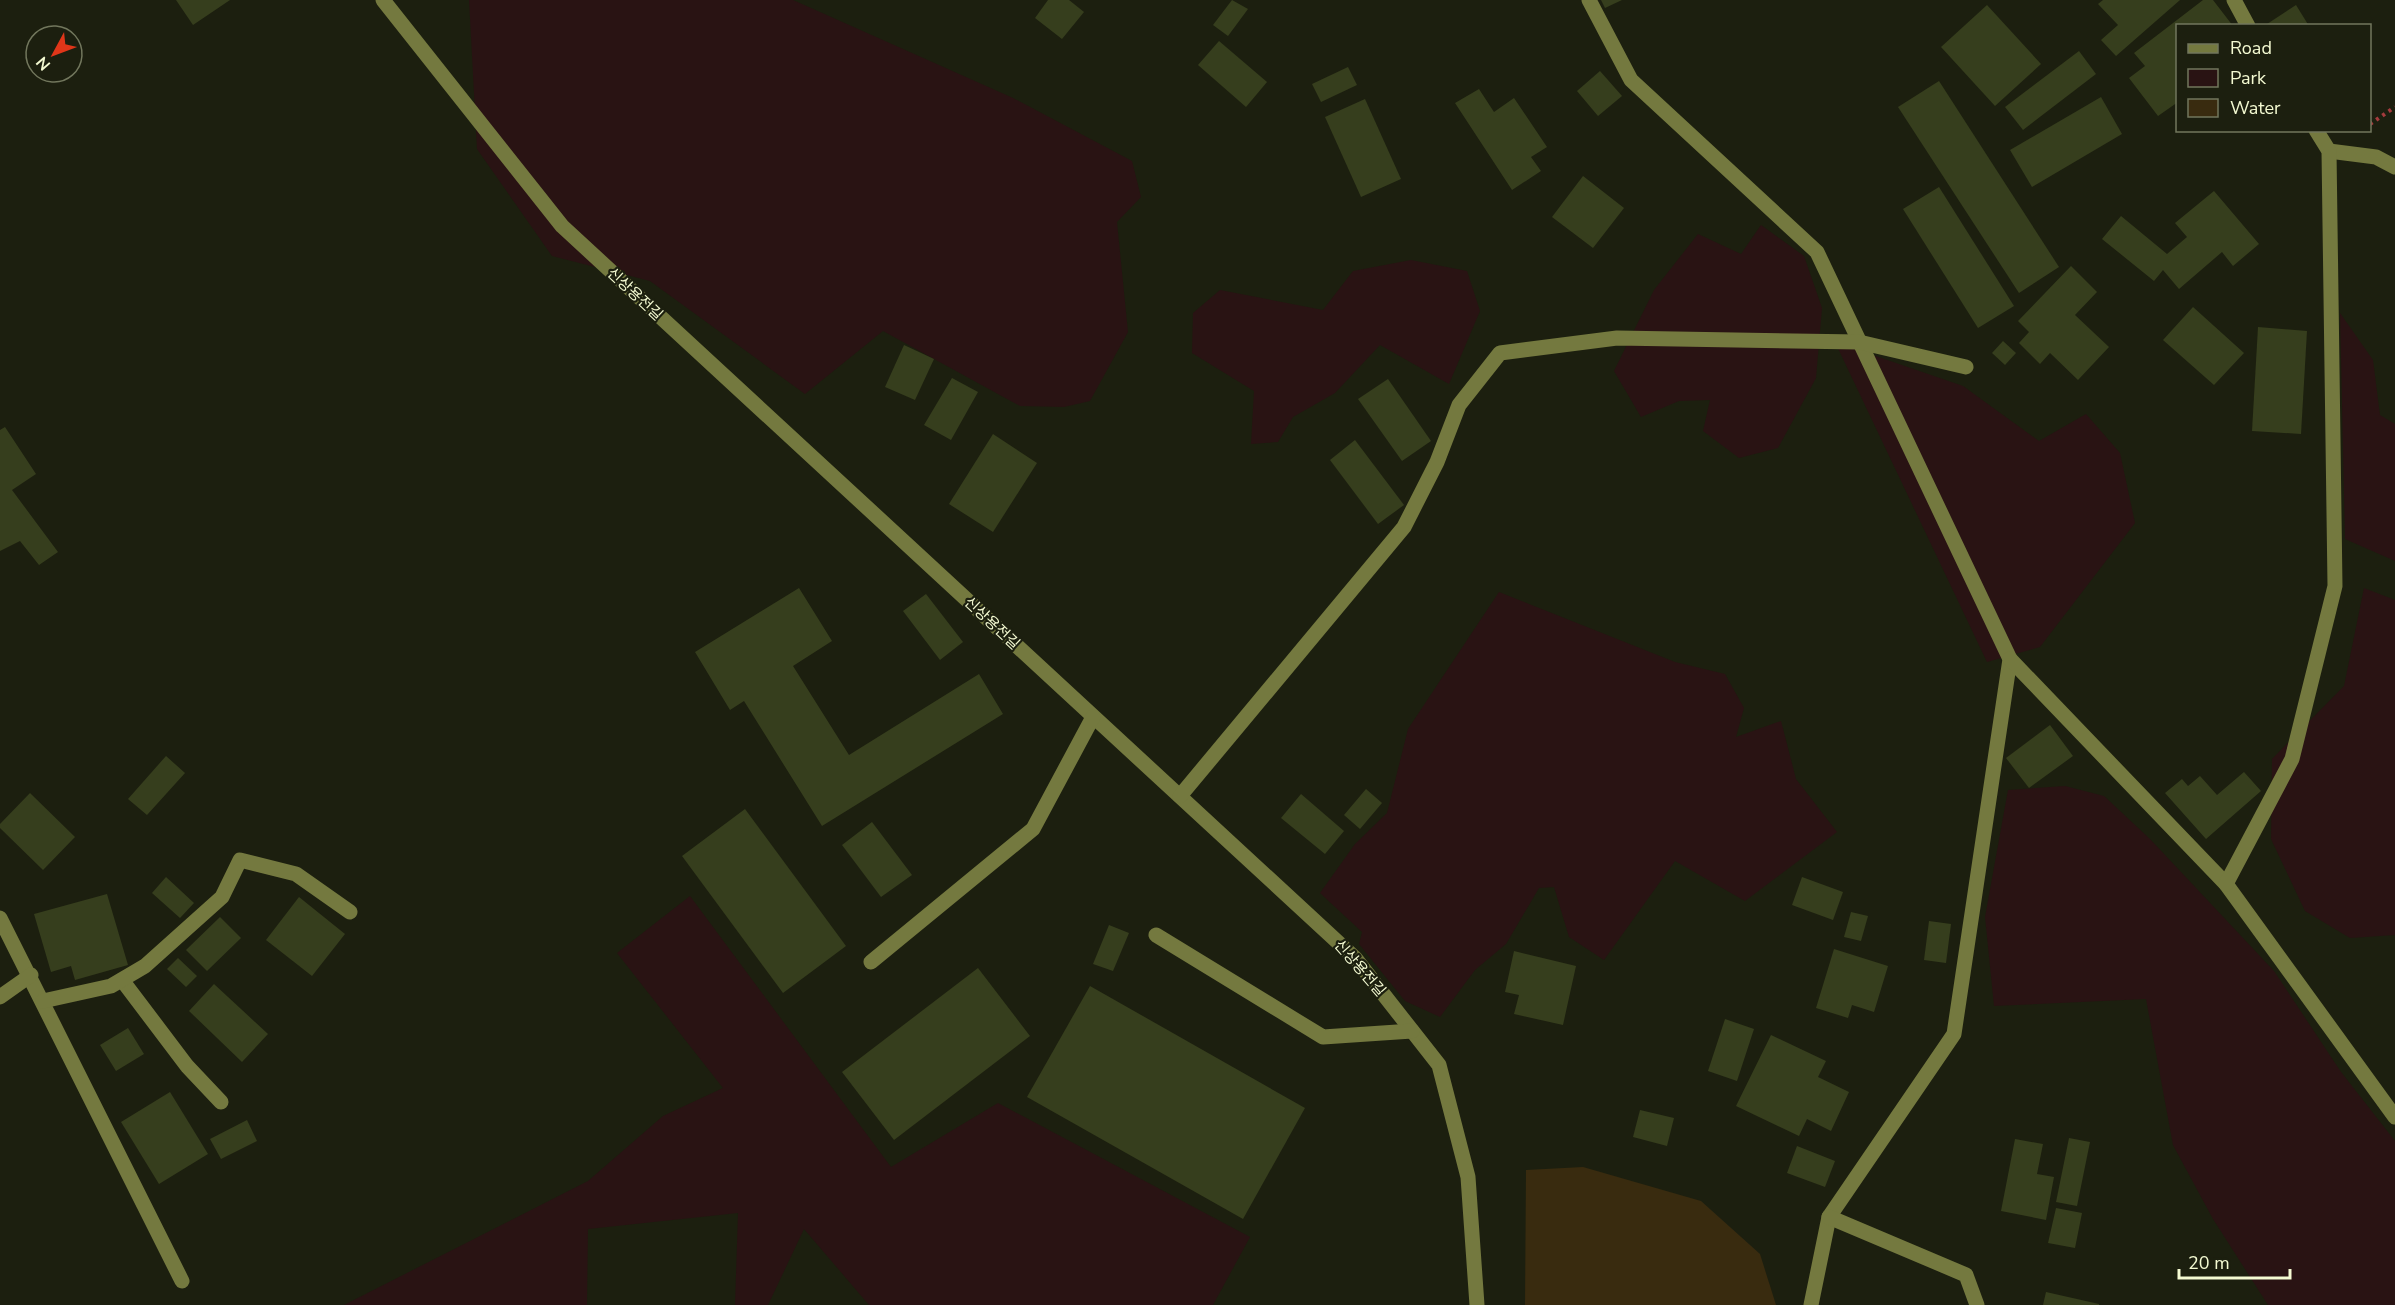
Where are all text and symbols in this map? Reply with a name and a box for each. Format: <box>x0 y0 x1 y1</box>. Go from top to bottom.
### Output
north arrow <box>24 24 84 84</box>
legend <box>2176 24 2371 132</box>
text: Road <box>2230 36 2272 60</box>
text: N <box>31 51 56 75</box>
text: Park <box>2230 66 2267 90</box>
text: Water <box>2230 96 2281 120</box>
street label: 신상용전길 <box>603 263 667 325</box>
street label: 신상용전길 <box>960 592 1024 654</box>
street label: 신상용전길 <box>1330 935 1390 1001</box>
scale bar <box>2179 1242 2290 1280</box>
text: 20 m <box>2188 1251 2230 1275</box>

